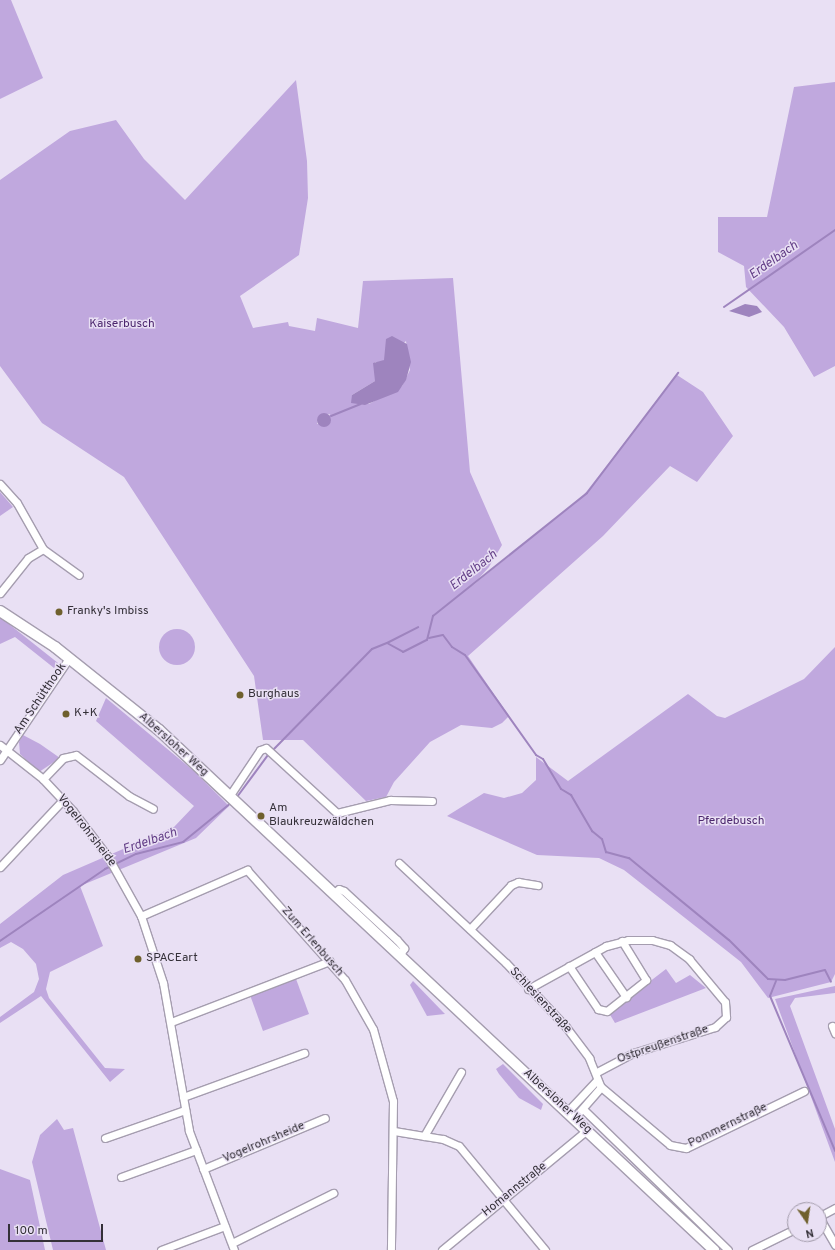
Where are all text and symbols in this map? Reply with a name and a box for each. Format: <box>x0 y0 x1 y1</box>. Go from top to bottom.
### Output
water label: Erdelbach <box>747 239 801 283</box>
park label: Kaiserbusch <box>89 318 155 332</box>
water label: Erdelbach <box>447 548 501 594</box>
place label: Franky's Imbiss <box>67 605 149 619</box>
marker: Franky's Imbiss <box>54 607 64 617</box>
street label: Am Schütthook <box>12 661 70 737</box>
place label: Burghaus <box>248 688 299 702</box>
marker: Burghaus <box>235 690 245 700</box>
place label: K+K <box>74 707 98 721</box>
marker: K+K <box>61 709 71 719</box>
street label: Albersloher Weg <box>135 710 211 780</box>
street label: Vogelrohrsheide <box>53 792 119 870</box>
place label: Am Blaukreuzwäldchen <box>269 802 374 830</box>
marker: Am Blaukreuzwäldchen <box>256 811 266 821</box>
park label: Pferdebusch <box>697 815 765 829</box>
water label: Erdelbach <box>121 825 179 859</box>
street label: Zum Erlenbusch <box>278 904 346 980</box>
place label: SPACEart <box>146 952 198 966</box>
marker: SPACEart <box>133 954 143 964</box>
street label: Schlesienstraße <box>506 965 574 1037</box>
street label: Ostpreußenstraße <box>615 1023 711 1067</box>
street label: Albersloher Weg <box>520 1066 594 1138</box>
street label: Pommernstraße <box>686 1101 770 1151</box>
street label: Vogelrohrsheide <box>221 1119 307 1167</box>
street label: Homannstraße <box>480 1160 550 1220</box>
north arrow <box>787 1202 827 1242</box>
scale bar <box>10 1216 105 1242</box>
text: 100 m <box>15 1223 48 1239</box>
text: N <box>804 1225 815 1240</box>

